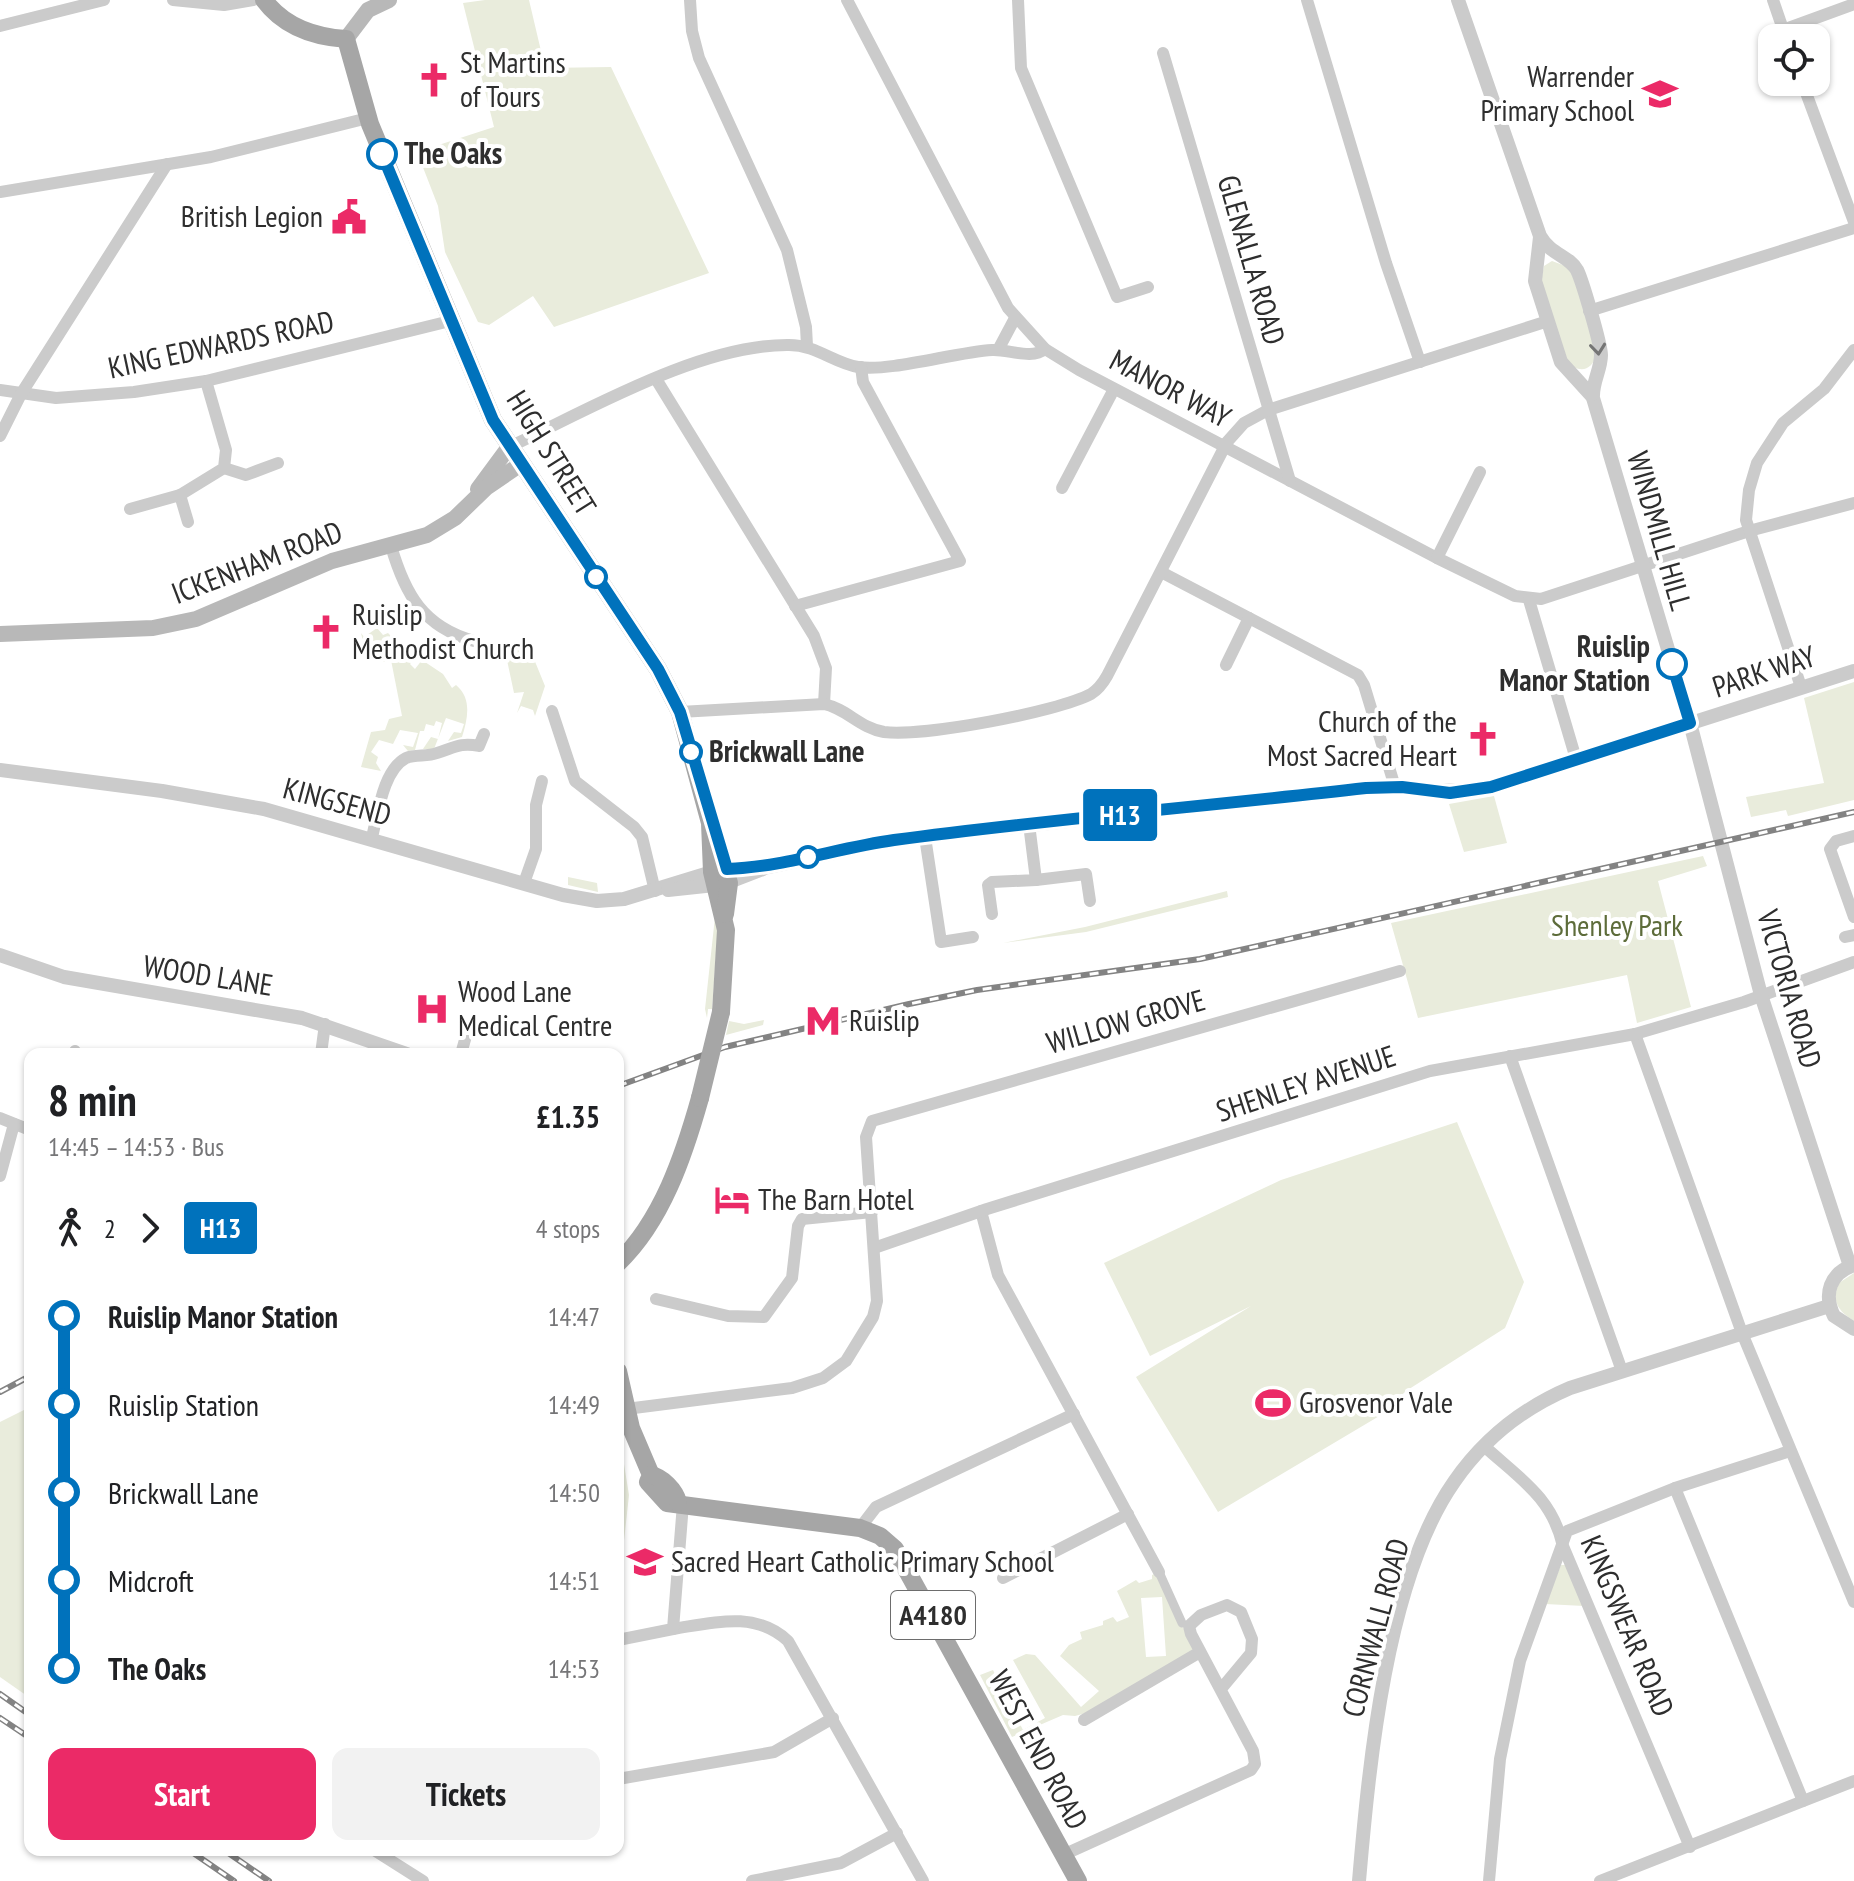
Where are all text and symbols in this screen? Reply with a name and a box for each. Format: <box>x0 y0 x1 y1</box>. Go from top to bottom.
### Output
map controls <box>1758 24 1830 96</box>
button: locate <box>1758 24 1830 96</box>
place label: St Martins of Tours <box>460 42 566 115</box>
place label: Warrender Primary School <box>1480 56 1635 129</box>
church icon: St Martins of Tours <box>415 61 453 99</box>
school or university icon: Warrender Primary School <box>1641 75 1679 113</box>
place label: The Oaks <box>404 133 502 172</box>
marker: The Oaks <box>367 139 397 169</box>
street label: GLENALLA ROAD <box>1210 170 1295 349</box>
place label: British Legion <box>181 196 323 235</box>
public building icon: British Legion <box>330 198 368 236</box>
street label: KING EDWARDS ROAD <box>104 301 337 386</box>
street label: MANOR WAY <box>1103 340 1238 436</box>
one-way arrow <box>1590 343 1607 356</box>
street label: HIGH STREET <box>499 382 606 522</box>
street label: WINDMILL HILL <box>1619 447 1702 615</box>
street label: ICKENHAM ROAD <box>166 511 347 612</box>
unlabelled marker <box>585 566 607 588</box>
place label: Ruislip Methodist Church <box>352 594 534 667</box>
church icon: Ruislip Methodist Church <box>307 613 345 651</box>
place label: Ruislip Manor Station <box>1499 626 1650 699</box>
street label: PARK WAY <box>1707 636 1820 705</box>
marker: Ruislip Manor Station <box>1657 649 1687 679</box>
place label: Church of the Most Sacred Heart <box>1267 701 1458 774</box>
church icon: Church of the Most Sacred Heart <box>1464 720 1502 758</box>
place label: Brickwall Lane <box>709 731 865 770</box>
marker: Brickwall Lane <box>680 741 702 763</box>
street label: KINGSEND <box>279 767 396 834</box>
line badge: H13 <box>1074 789 1166 841</box>
text: H13 <box>1099 796 1141 833</box>
unlabelled marker <box>797 846 819 868</box>
street label: VICTORIA ROAD <box>1749 904 1832 1072</box>
park label: Shenley Park <box>1551 905 1683 944</box>
street label: WOOD LANE <box>141 945 276 1004</box>
place label: Wood Lane Medical Centre <box>458 971 612 1044</box>
street label: WILLOW GROVE <box>1042 979 1209 1062</box>
hospital icon: Wood Lane Medical Centre <box>413 990 451 1028</box>
place label: Ruislip <box>849 1000 920 1039</box>
metro station icon: Ruislip <box>804 1002 842 1040</box>
street label: SHENLEY AVENUE <box>1211 1035 1400 1130</box>
text: 8 min <box>48 1071 137 1128</box>
text: £1.35 <box>536 1097 600 1136</box>
text: 14:45 – 14:53 · Bus <box>48 1130 224 1163</box>
place label: The Barn Hotel <box>758 1179 914 1218</box>
hotel icon: The Barn Hotel <box>713 1181 751 1219</box>
icon: walk <box>48 1206 92 1250</box>
icon: forward <box>128 1206 172 1250</box>
text: H13 <box>200 1209 241 1246</box>
text: 2 <box>104 1212 116 1245</box>
text: 4 stops <box>536 1212 600 1245</box>
text: Ruislip Manor Station <box>108 1297 338 1336</box>
text: 14:47 <box>548 1300 600 1333</box>
place label: Grosvenor Vale <box>1299 1382 1453 1421</box>
sports icon: Grosvenor Vale <box>1254 1384 1292 1422</box>
text: Ruislip Station <box>108 1385 259 1424</box>
text: 14:49 <box>548 1388 600 1421</box>
text: Brickwall Lane <box>108 1473 259 1512</box>
text: 14:50 <box>548 1476 600 1509</box>
street label: KINGSWEAR ROAD <box>1573 1529 1684 1722</box>
street label: CORNWALL ROAD <box>1332 1534 1417 1721</box>
place label: Sacred Heart Catholic Primary School <box>671 1541 1054 1580</box>
school or university icon: Sacred Heart Catholic Primary School <box>626 1543 664 1581</box>
text: Midcroft <box>108 1561 194 1600</box>
text: 14:51 <box>548 1564 600 1597</box>
road number: A4180 <box>891 1591 975 1639</box>
text: The Oaks <box>108 1649 206 1688</box>
text: 14:53 <box>548 1652 600 1685</box>
street label: WEST END ROAD <box>981 1663 1098 1836</box>
button: Start <box>48 1748 316 1840</box>
button: Tickets <box>332 1748 600 1840</box>

